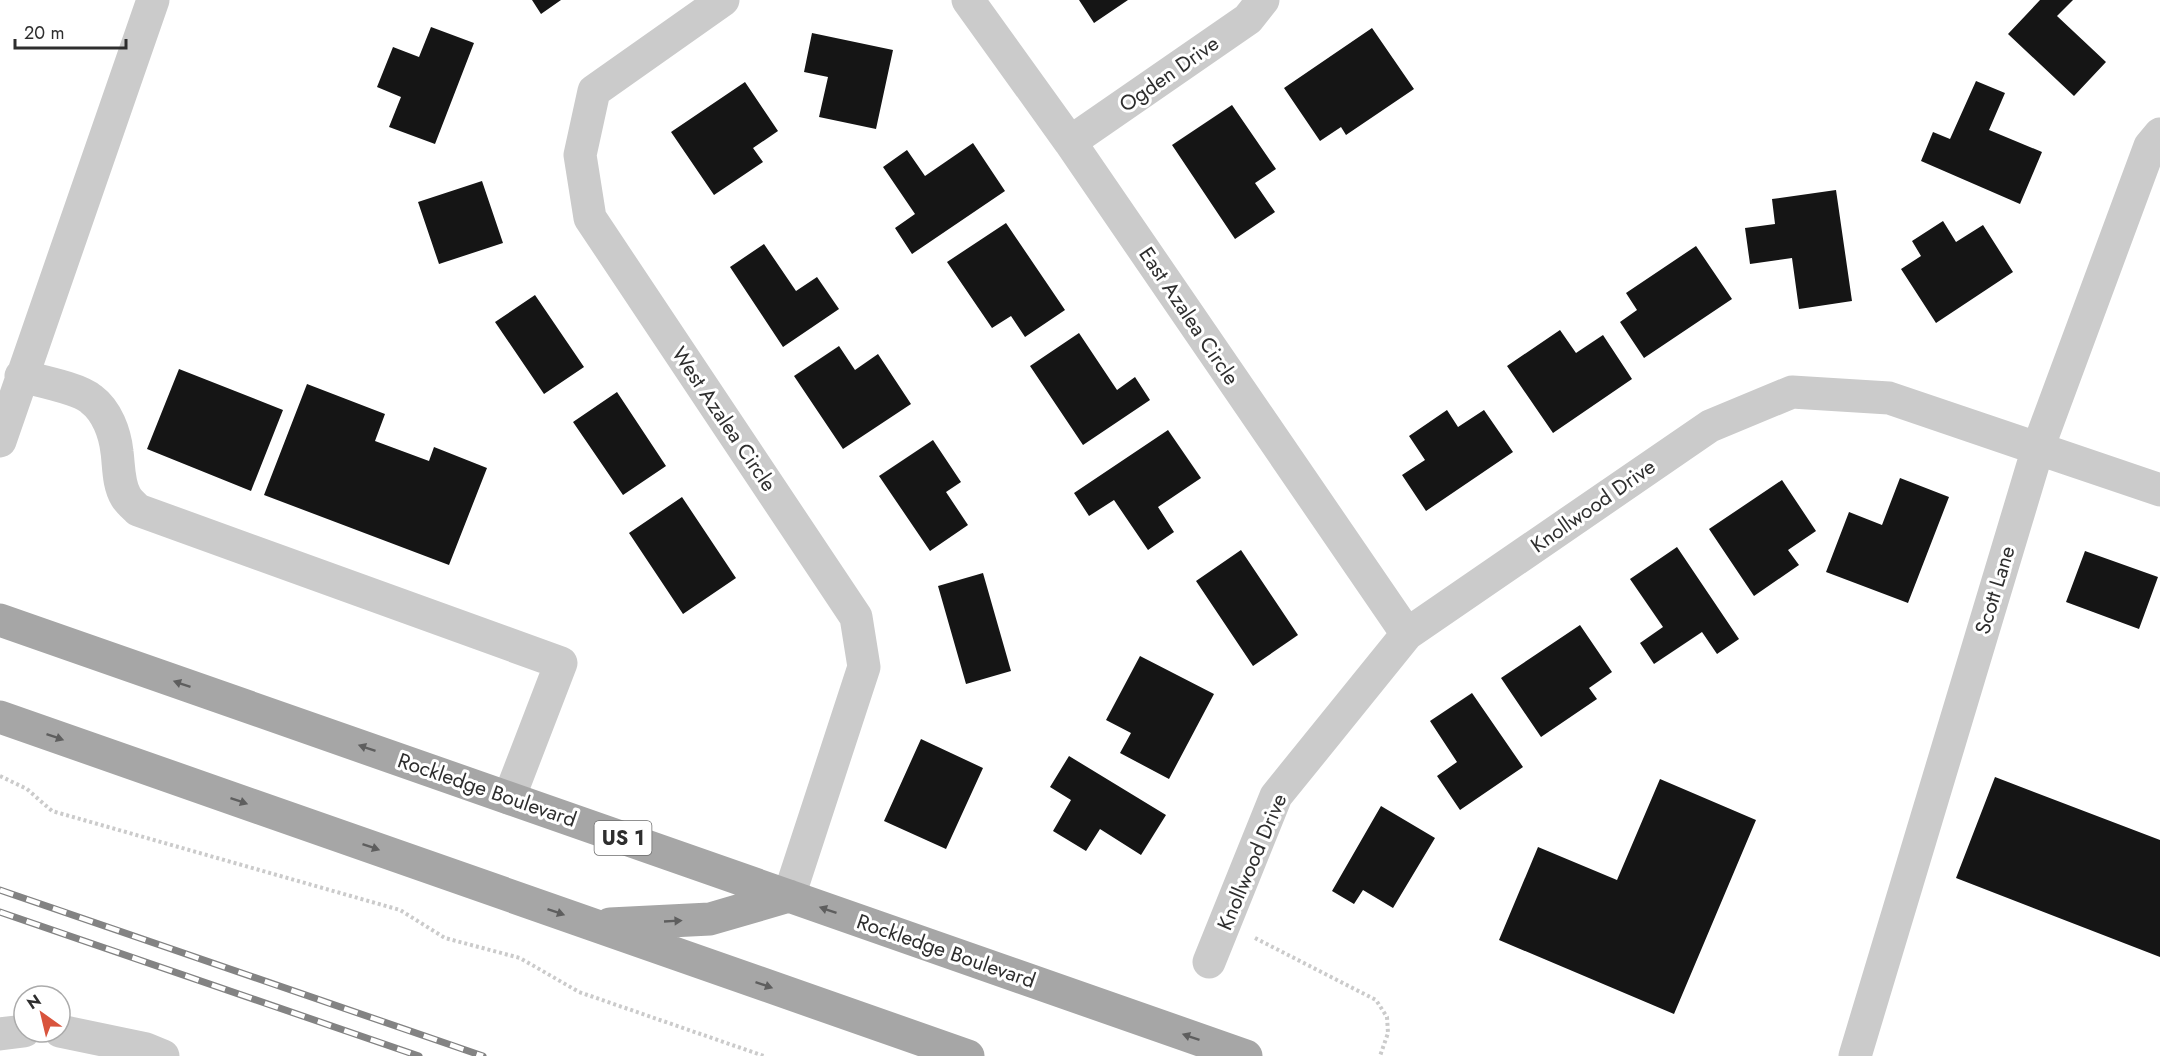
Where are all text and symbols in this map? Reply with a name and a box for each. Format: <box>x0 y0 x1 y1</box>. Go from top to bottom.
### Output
scale bar <box>15 12 126 50</box>
text: 20 m <box>24 20 64 46</box>
street label: Ogden Drive <box>1113 29 1225 119</box>
street label: East Azalea Circle <box>1132 241 1246 391</box>
street label: West Azalea Circle <box>664 341 784 498</box>
street label: Knollwood Drive <box>1525 452 1661 560</box>
street label: Scott Lane <box>1967 542 2023 638</box>
one-way arrow <box>173 678 191 688</box>
one-way arrow <box>46 732 64 742</box>
one-way arrow <box>357 743 375 753</box>
street label: Rockledge Boulevard <box>394 745 580 835</box>
street label: Knollwood Drive <box>1210 789 1294 935</box>
one-way arrow <box>230 797 248 806</box>
road number: US 1 <box>594 821 652 855</box>
one-way arrow <box>363 843 381 853</box>
one-way arrow <box>819 904 837 914</box>
street label: Rockledge Boulevard <box>853 906 1039 996</box>
one-way arrow <box>547 907 565 917</box>
one-way arrow <box>664 916 683 925</box>
one-way arrow <box>755 980 773 990</box>
north arrow <box>12 984 72 1044</box>
text: N <box>22 989 46 1015</box>
one-way arrow <box>1181 1031 1199 1041</box>

